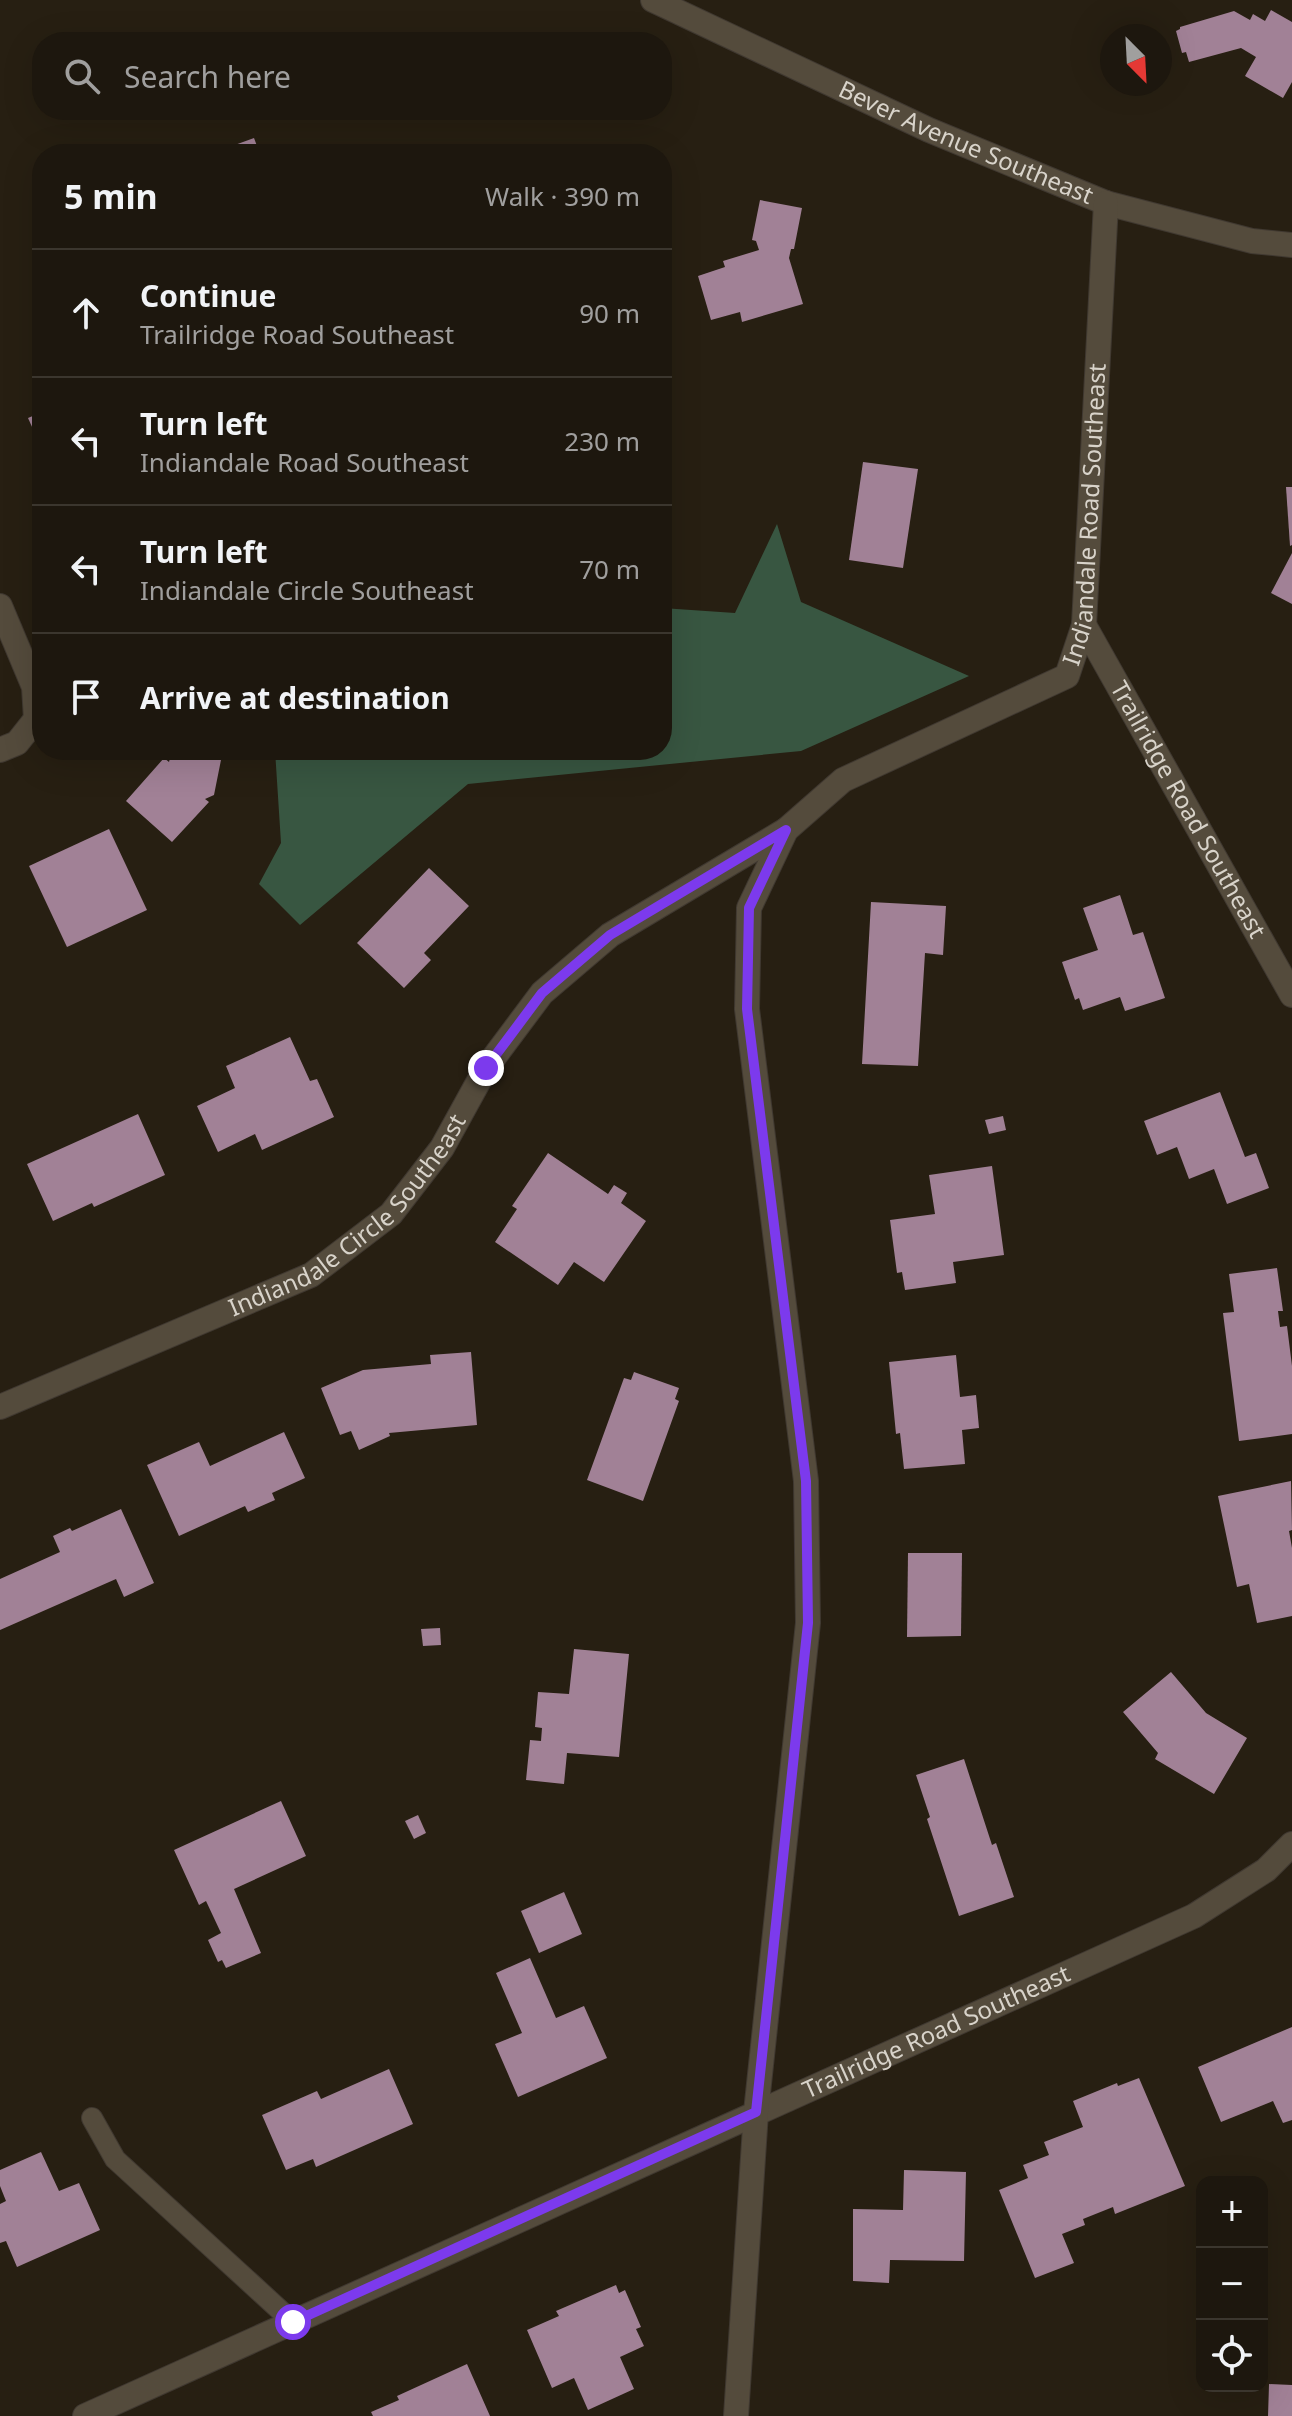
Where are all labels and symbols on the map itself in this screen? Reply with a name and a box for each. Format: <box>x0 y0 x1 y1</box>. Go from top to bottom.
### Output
north arrow <box>1100 24 1172 96</box>
street label: Bever Avenue Southeast <box>834 72 1099 211</box>
street label: Indiandale Road Southeast <box>1054 362 1113 669</box>
street label: Trailridge Road Southeast <box>1104 675 1275 944</box>
route end <box>468 1050 504 1086</box>
street label: Indiandale Circle Southeast <box>223 1107 473 1323</box>
street label: Trailridge Road Southeast <box>797 1956 1075 2105</box>
route start <box>275 2304 311 2340</box>

